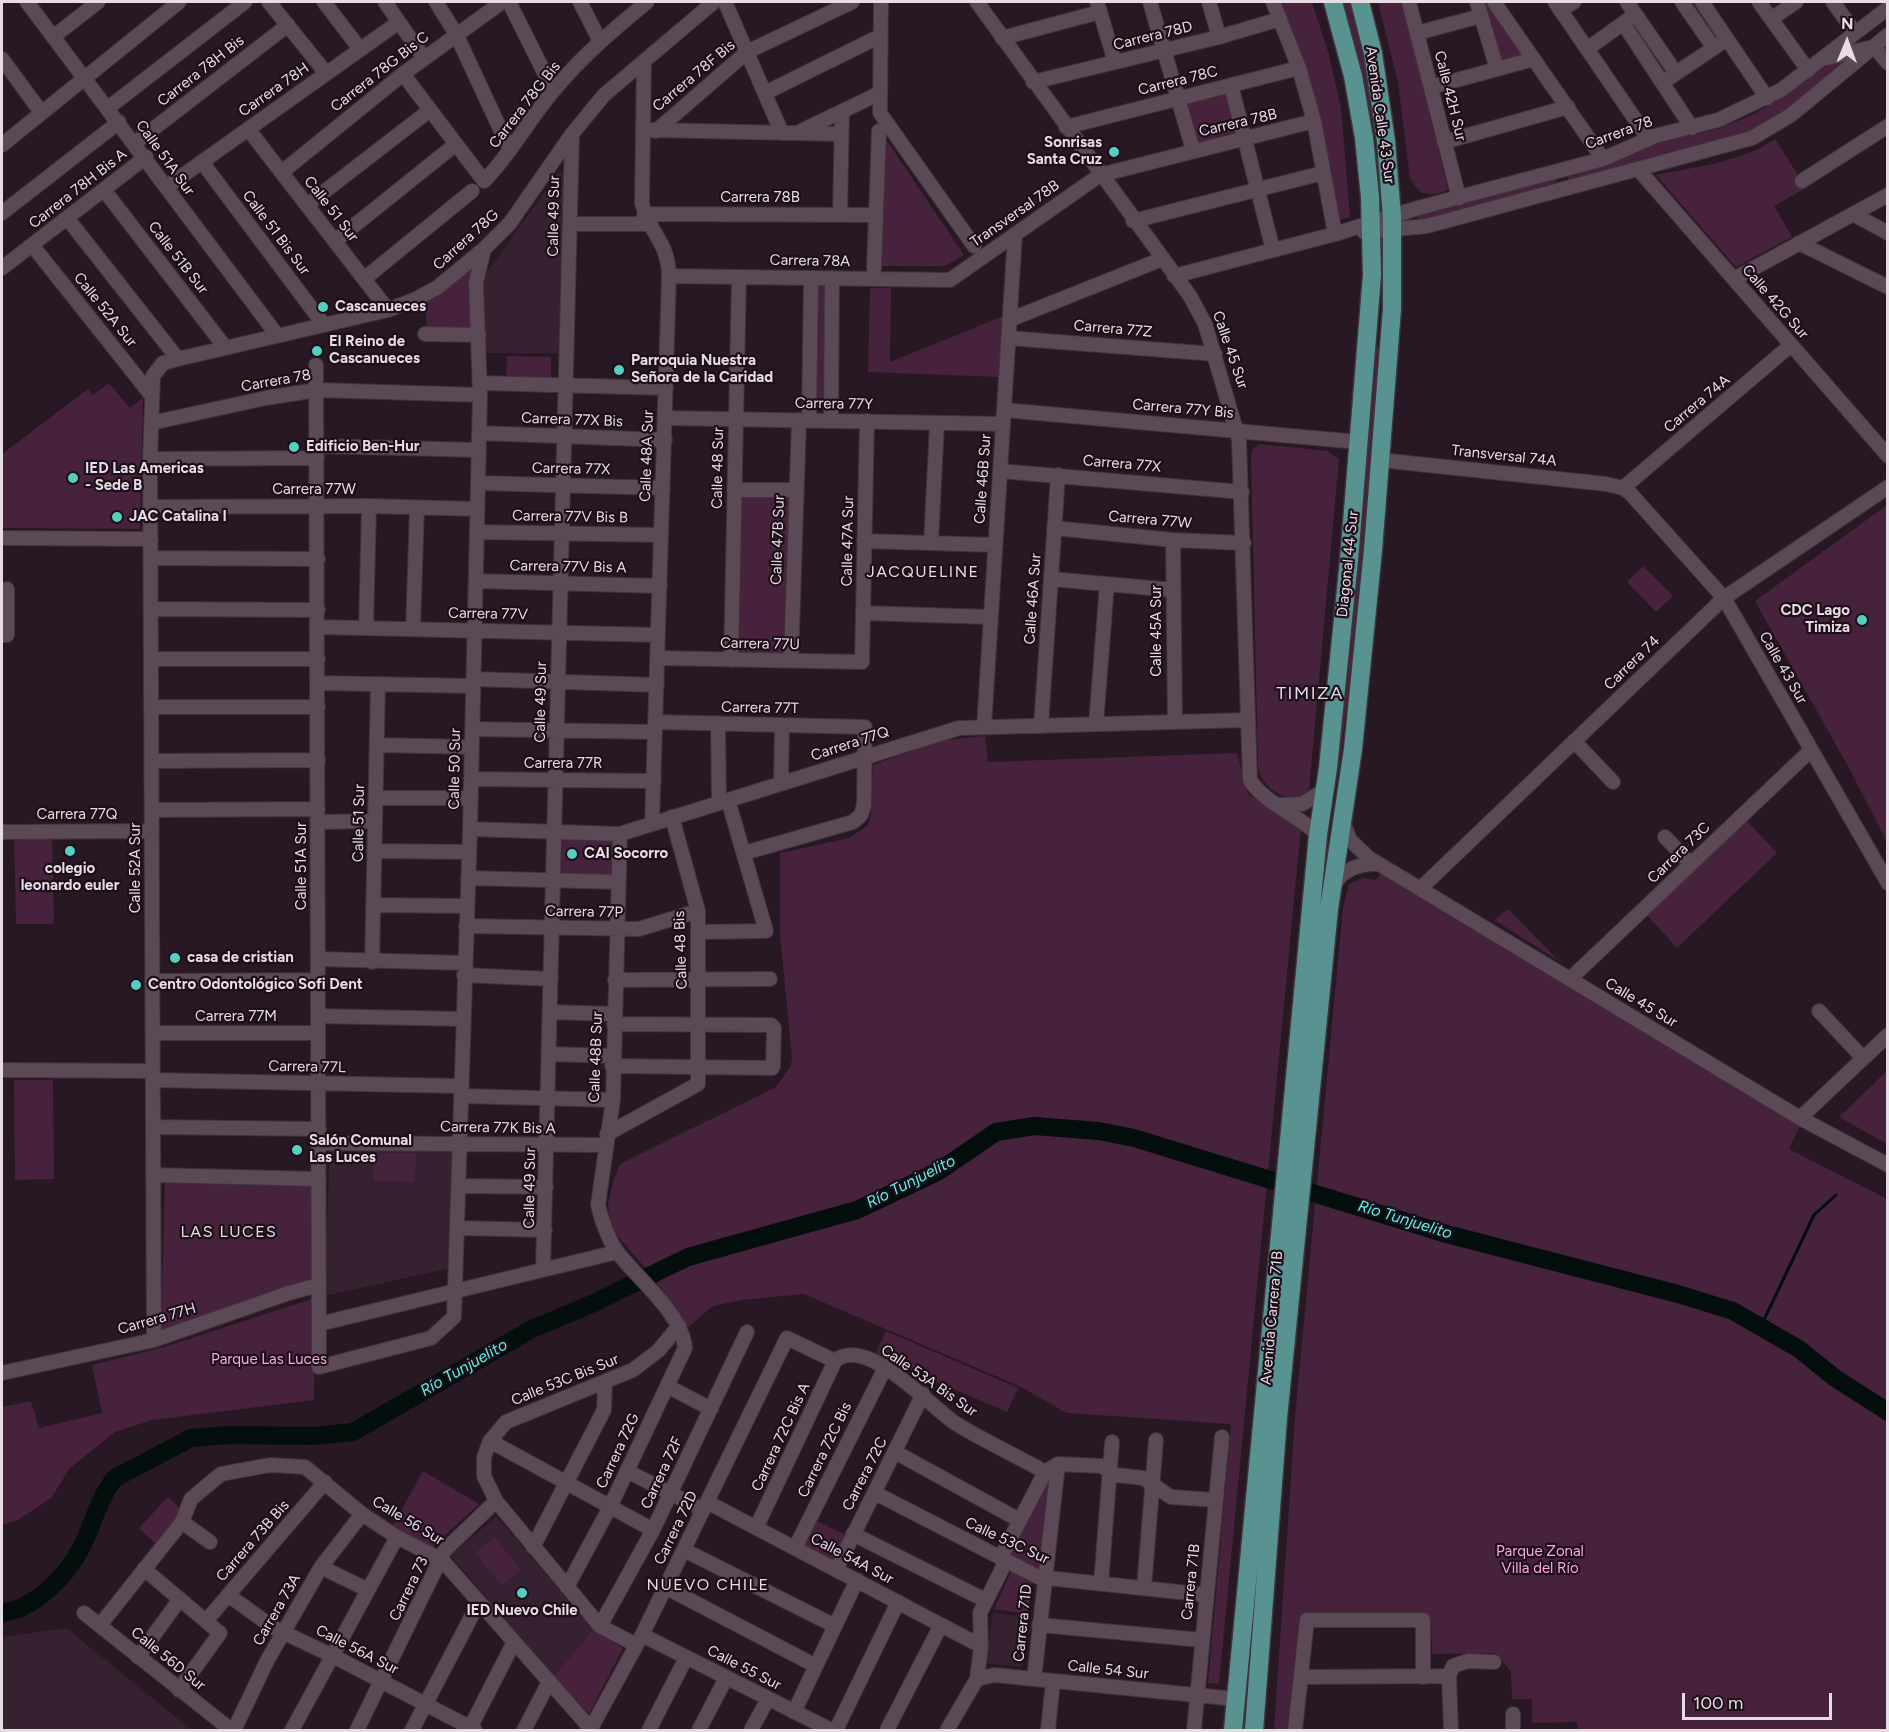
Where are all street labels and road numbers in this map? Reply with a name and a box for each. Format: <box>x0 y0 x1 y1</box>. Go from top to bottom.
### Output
street label: Carrera 78D <box>1112 17 1194 55</box>
street label: Carrera 78G Bis C <box>327 28 433 116</box>
street label: Carrera 78H Bis <box>154 32 248 110</box>
street label: Carrera 78F Bis <box>649 36 739 116</box>
street label: Avenida Calle 43 Sur <box>1361 45 1399 185</box>
street label: Calle 42H Sur <box>1430 49 1470 143</box>
street label: Carrera 78G Bis <box>486 58 564 152</box>
street label: Carrera 78H <box>235 59 313 121</box>
street label: Carrera 78C <box>1136 62 1220 100</box>
street label: Carrera 78B <box>1197 105 1279 141</box>
street label: Carrera 78 <box>1583 112 1655 154</box>
street label: Calle 51A Sur <box>132 117 198 199</box>
street label: Carrera 78H Bis A <box>26 145 130 233</box>
street label: Calle 51 Sur <box>300 173 362 245</box>
street label: Calle 49 Sur <box>544 175 564 257</box>
street label: Transversal 78B <box>967 177 1063 251</box>
street label: Calle 51 Bis Sur <box>238 187 314 279</box>
street label: Carrera 78B <box>720 189 800 207</box>
street label: Carrera 78G <box>430 206 502 274</box>
street label: Calle 51B Sur <box>144 218 212 298</box>
street label: Carrera 78A <box>770 251 850 271</box>
street label: Calle 42G Sur <box>1738 261 1812 343</box>
street label: Calle 52A Sur <box>70 269 140 351</box>
street label: Calle 45 Sur <box>1208 309 1252 391</box>
street label: Carrera 77Z <box>1073 317 1153 341</box>
street label: Carrera 78 <box>240 366 312 396</box>
street label: Carrera 74A <box>1660 371 1734 437</box>
street label: Carrera 77Y <box>795 394 873 414</box>
street label: Carrera 77Y Bis <box>1132 396 1234 422</box>
street label: Carrera 77X Bis <box>521 409 623 431</box>
street label: Calle 48A Sur <box>636 410 658 502</box>
street label: Calle 48 Sur <box>708 427 728 509</box>
street label: Calle 46B Sur <box>971 433 995 525</box>
street label: Transversal 74A <box>1450 442 1558 470</box>
street label: Carrera 77X <box>1082 452 1162 476</box>
street label: Carrera 77X <box>532 459 610 479</box>
street label: Carrera 77W <box>272 481 356 499</box>
street label: Calle 47B Sur <box>767 495 789 585</box>
street label: Calle 47A Sur <box>838 495 858 587</box>
street label: Carrera 77V Bis B <box>512 507 628 527</box>
street label: Carrera 77W <box>1108 507 1192 533</box>
street label: Diagonal 44 Sur <box>1333 510 1363 618</box>
street label: Calle 46A Sur <box>1021 553 1045 645</box>
street label: Carrera 77V Bis A <box>509 557 627 577</box>
street label: Calle 45A Sur <box>1148 585 1166 677</box>
street label: Carrera 77V <box>448 604 528 624</box>
street label: Calle 43 Sur <box>1755 629 1811 707</box>
street label: Carrera 74 <box>1600 632 1664 694</box>
street label: Carrera 77U <box>720 634 800 654</box>
street label: Calle 49 Sur <box>531 661 551 743</box>
street label: Carrera 77T <box>721 698 799 718</box>
street label: Carrera 77Q <box>809 723 891 765</box>
street label: Calle 50 Sur <box>445 728 465 810</box>
street label: Carrera 77R <box>524 755 602 773</box>
street label: Calle 51 Sur <box>349 784 369 862</box>
street label: Carrera 77Q <box>36 806 118 824</box>
street label: Carrera 73C <box>1644 819 1714 887</box>
street label: Calle 51A Sur <box>293 822 311 910</box>
street label: Calle 52A Sur <box>127 823 145 913</box>
street label: Carrera 77P <box>545 902 623 922</box>
street label: Calle 48 Bis <box>671 910 691 990</box>
street label: Calle 45 Sur <box>1602 974 1680 1032</box>
street label: Carrera 77M <box>195 1008 277 1026</box>
street label: Calle 48B Sur <box>585 1011 607 1103</box>
street label: Carrera 77L <box>268 1057 346 1077</box>
street label: Carrera 77K Bis A <box>440 1118 556 1138</box>
street label: Calle 49 Sur <box>520 1147 540 1229</box>
street label: Avenida Carrera 71B <box>1257 1250 1287 1386</box>
street label: Carrera 77H <box>116 1299 198 1339</box>
street label: Calle 53A Bis Sur <box>877 1341 981 1421</box>
street label: Calle 53C Bis Sur <box>509 1350 621 1410</box>
street label: Carrera 72C Bis A <box>748 1380 814 1494</box>
street label: Carrera 72C Bis <box>794 1399 856 1501</box>
street label: Carrera 72G <box>593 1410 643 1492</box>
street label: Carrera 72F <box>637 1434 687 1512</box>
street label: Carrera 72C <box>839 1434 891 1514</box>
street label: Carrera 72D <box>650 1488 702 1568</box>
street label: Calle 56 Sur <box>369 1493 447 1549</box>
street label: Carrera 73B Bis <box>213 1497 293 1585</box>
street label: Calle 53C Sur <box>962 1514 1052 1568</box>
street label: Calle 54A Sur <box>807 1530 897 1588</box>
street label: Carrera 71B <box>1178 1543 1204 1621</box>
street label: Carrera 73 <box>386 1554 432 1624</box>
street label: Carrera 73A <box>249 1571 305 1649</box>
street label: Carrera 71D <box>1010 1583 1036 1663</box>
street label: Calle 56A Sur <box>313 1621 401 1679</box>
street label: Calle 56D Sur <box>127 1623 209 1695</box>
street label: Calle 55 Sur <box>704 1642 784 1694</box>
street label: Calle 54 Sur <box>1067 1657 1149 1683</box>

